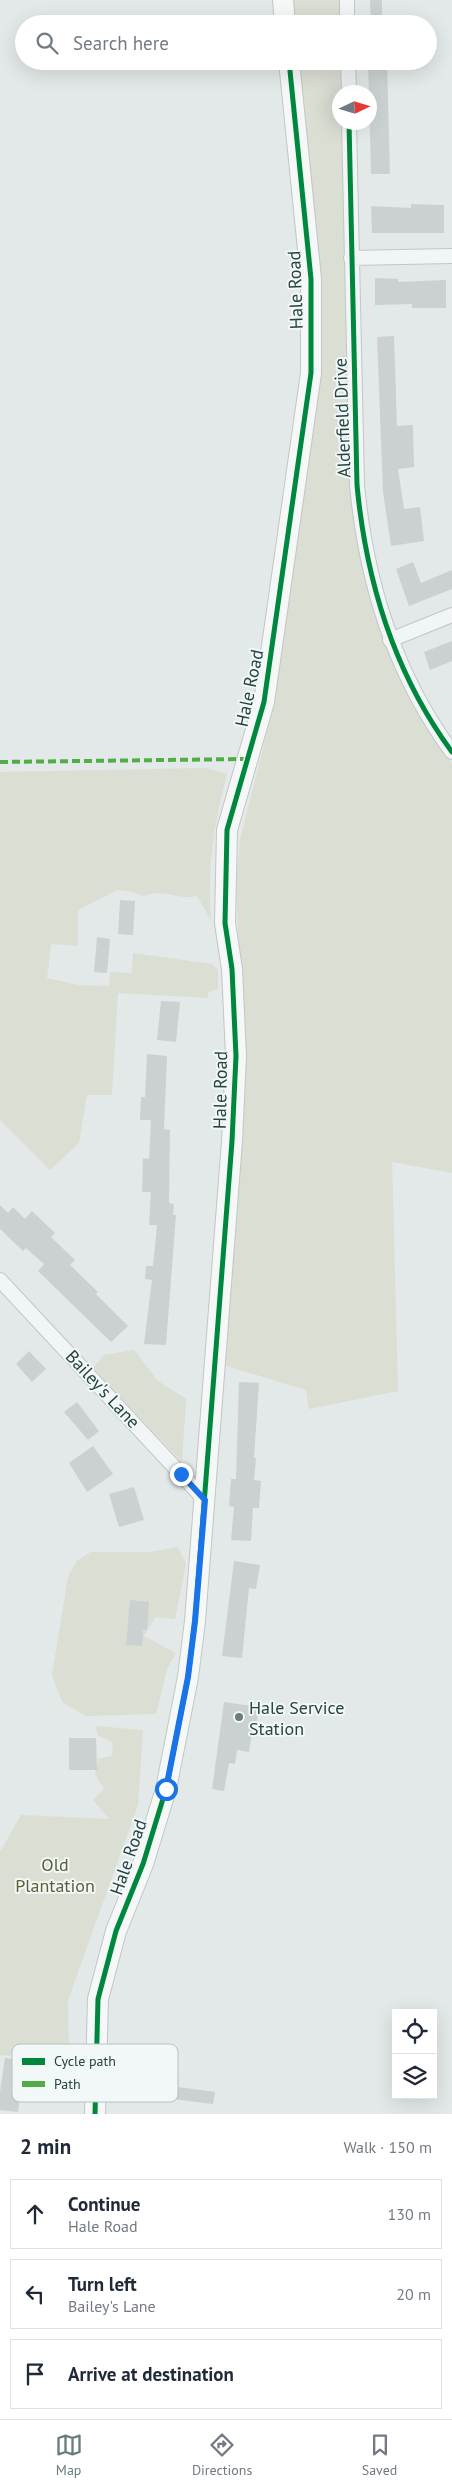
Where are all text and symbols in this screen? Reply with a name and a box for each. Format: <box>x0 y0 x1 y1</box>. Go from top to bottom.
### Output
search box <box>15 15 437 70</box>
icon: search <box>33 29 61 57</box>
text: Search here <box>73 31 169 55</box>
north arrow <box>332 85 377 130</box>
street label: Hale Road <box>282 250 308 330</box>
street label: Alderfield Drive <box>328 358 356 478</box>
street label: Hale Road <box>230 647 268 729</box>
street label: Hale Road <box>208 1051 232 1129</box>
street label: Bailey's Lane <box>61 1345 145 1433</box>
route end <box>170 1463 193 1486</box>
place label: Hale Service Station <box>249 1696 344 1740</box>
marker: Hale Service Station <box>233 1711 245 1723</box>
route start <box>155 1778 178 1801</box>
street label: Hale Road <box>104 1816 152 1898</box>
park label: Old Plantation <box>15 1853 95 1897</box>
map controls <box>392 2009 437 2099</box>
button: locate <box>392 2009 437 2054</box>
legend <box>12 2044 178 2102</box>
text: Cycle path <box>54 2052 116 2070</box>
button: layers <box>392 2054 437 2099</box>
text: Path <box>54 2075 81 2093</box>
text: 2 min <box>20 2133 71 2160</box>
text: Walk · 150 m <box>343 2137 432 2157</box>
text: Continue <box>68 2192 140 2216</box>
icon: ahead <box>21 2200 49 2228</box>
text: 130 m <box>388 2204 431 2224</box>
text: Hale Road <box>68 2216 138 2236</box>
text: Turn left <box>68 2272 137 2296</box>
icon: left <box>21 2280 49 2308</box>
text: 20 m <box>396 2284 431 2304</box>
text: Bailey's Lane <box>68 2296 156 2316</box>
icon: arrive <box>21 2360 49 2388</box>
text: Arrive at destination <box>68 2362 234 2386</box>
tab: Map <box>55 2431 83 2479</box>
tab: Directions <box>192 2431 252 2479</box>
tab: Saved <box>362 2431 397 2479</box>

